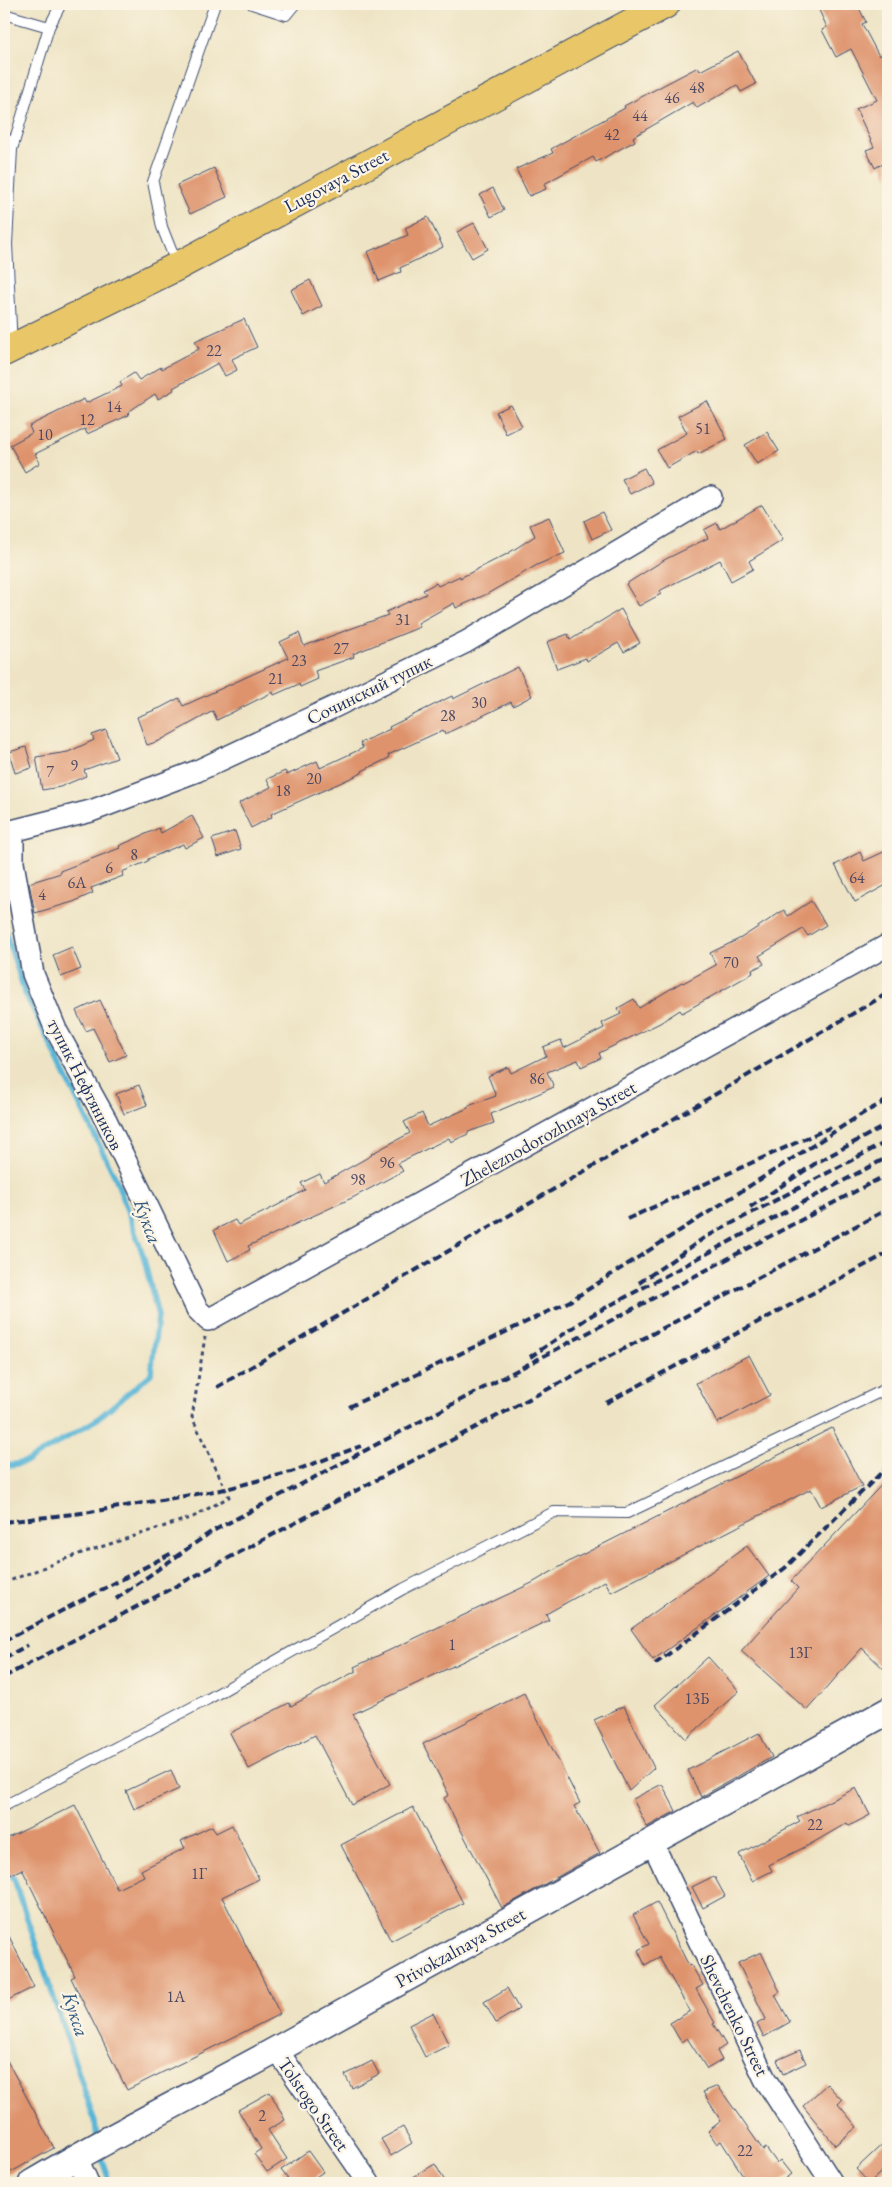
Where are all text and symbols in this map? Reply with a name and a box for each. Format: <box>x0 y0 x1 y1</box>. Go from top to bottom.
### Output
house number: 48 <box>689 77 705 98</box>
house number: 46 <box>664 87 680 108</box>
house number: 44 <box>632 105 648 126</box>
house number: 42 <box>604 124 620 145</box>
street label: Lugovaya Street <box>280 142 393 218</box>
house number: 22 <box>206 340 222 361</box>
house number: 14 <box>106 396 122 417</box>
house number: 12 <box>79 409 95 430</box>
house number: 51 <box>695 418 711 439</box>
house number: 10 <box>37 424 53 445</box>
house number: 31 <box>395 609 411 630</box>
house number: 27 <box>333 638 349 659</box>
street label: Сочинский тупик <box>302 648 436 731</box>
house number: 23 <box>291 650 307 671</box>
house number: 21 <box>268 668 284 689</box>
house number: 30 <box>471 692 487 713</box>
house number: 28 <box>440 705 456 726</box>
house number: 9 <box>70 755 78 776</box>
house number: 7 <box>46 761 54 782</box>
house number: 20 <box>306 768 322 789</box>
house number: 18 <box>275 780 291 801</box>
house number: 8 <box>130 844 138 865</box>
house number: 6 <box>105 857 113 878</box>
house number: 64 <box>849 867 865 888</box>
house number: 6А <box>68 872 87 893</box>
house number: 4 <box>38 884 46 905</box>
house number: 70 <box>723 952 739 973</box>
street label: тупик Нефтяников <box>42 1014 129 1154</box>
house number: 86 <box>529 1068 545 1089</box>
street label: Zheleznodorozhnaya Street <box>456 1075 641 1192</box>
house number: 96 <box>379 1152 395 1173</box>
house number: 98 <box>350 1169 366 1190</box>
water label: Кукса <box>128 1194 168 1247</box>
house number: 1 <box>448 1634 456 1655</box>
house number: 13Г <box>788 1642 813 1663</box>
house number: 13Б <box>685 1688 709 1709</box>
house number: 22 <box>807 1814 823 1835</box>
house number: 1Г <box>191 1863 208 1884</box>
street label: Privokzalnaya Street <box>391 1901 530 1994</box>
street label: Shevchenko Street <box>694 1950 775 2080</box>
house number: 1А <box>167 1986 186 2007</box>
water label: Кукса <box>56 1987 95 2040</box>
street label: Tolstogo Street <box>272 2052 355 2156</box>
house number: 2 <box>258 2105 266 2126</box>
house number: 22 <box>737 2140 753 2161</box>

